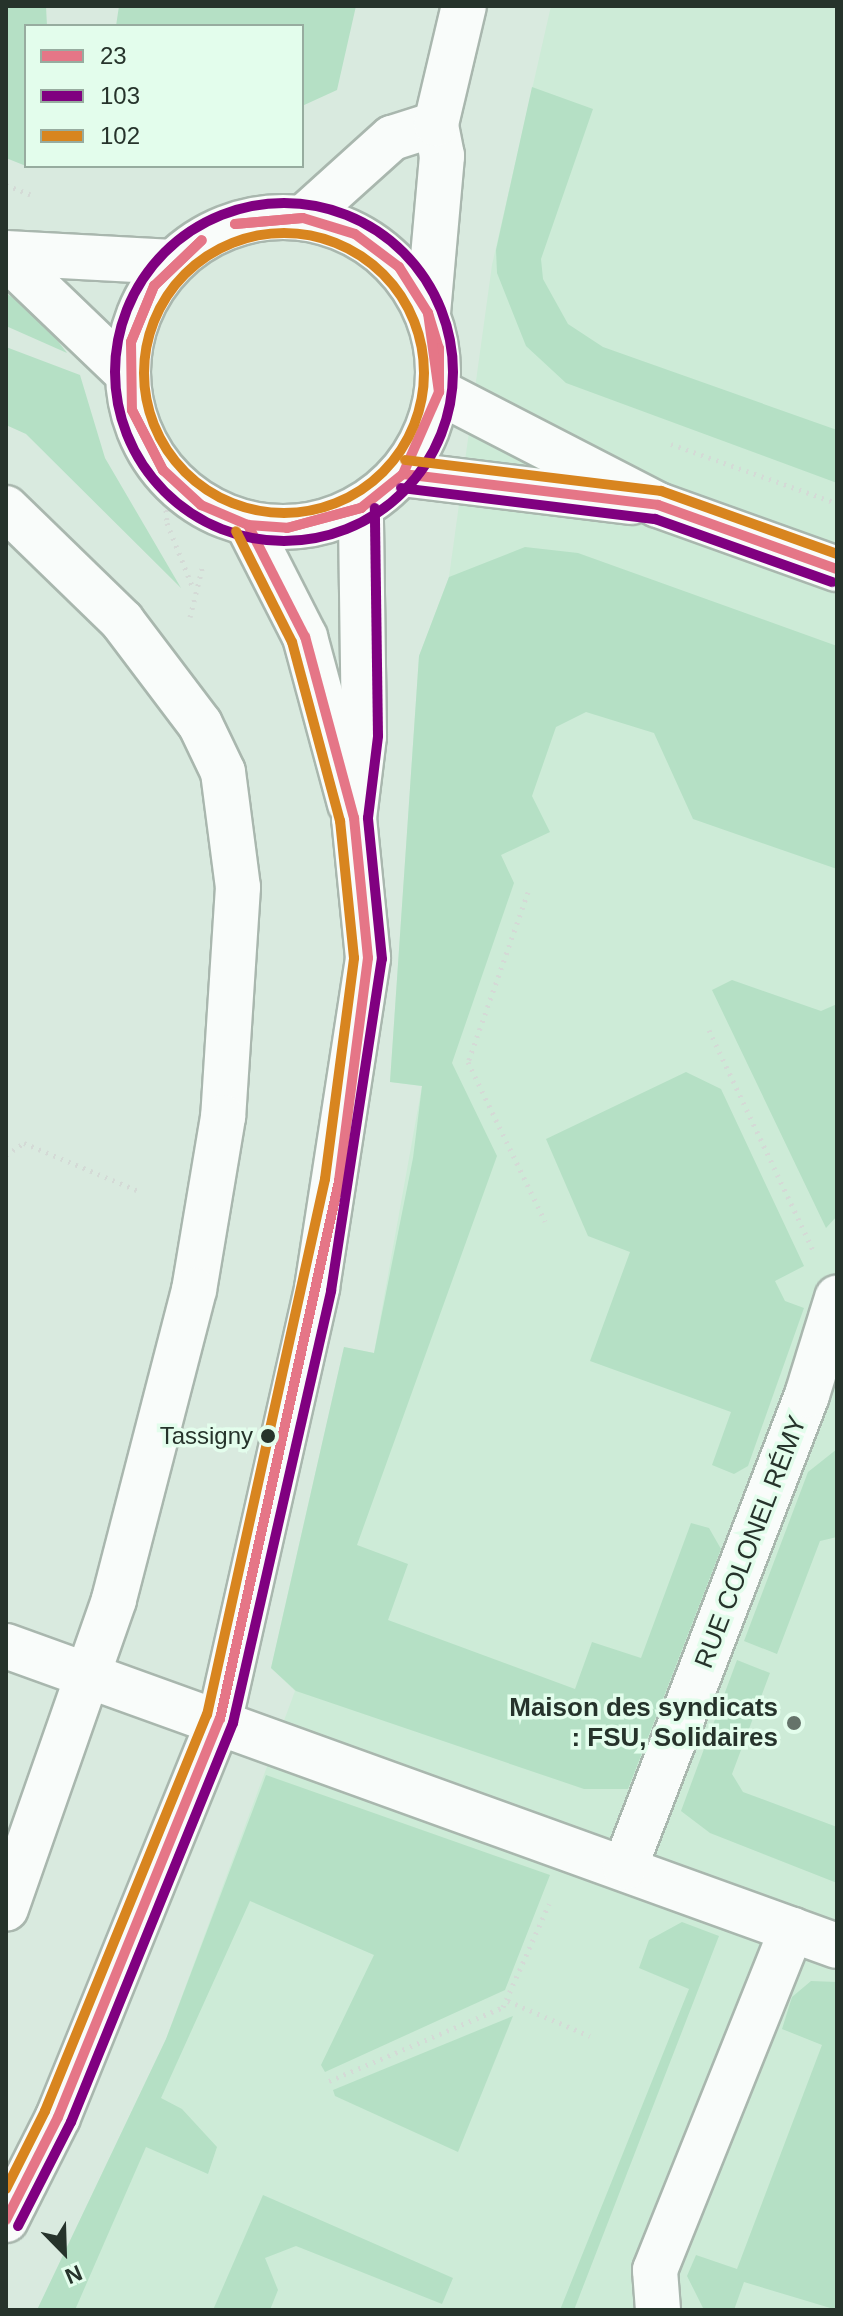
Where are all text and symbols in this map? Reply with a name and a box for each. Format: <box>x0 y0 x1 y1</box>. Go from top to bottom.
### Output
legend <box>24 24 304 168</box>
text: 23 <box>100 42 127 69</box>
text: 103 <box>100 82 140 109</box>
text: 102 <box>100 122 140 149</box>
street label: RUE COLONEL RÉMY <box>688 1411 814 1673</box>
place label: Tassigny <box>160 1422 253 1450</box>
marker: Tassigny <box>260 1428 276 1444</box>
place label: Maison des syndicats : FSU, Solidaires <box>509 1692 778 1754</box>
marker: Maison des syndicats : FSU, Solidaires <box>785 1714 803 1732</box>
north arrow <box>24 2212 104 2292</box>
text: N <box>61 2260 86 2289</box>

